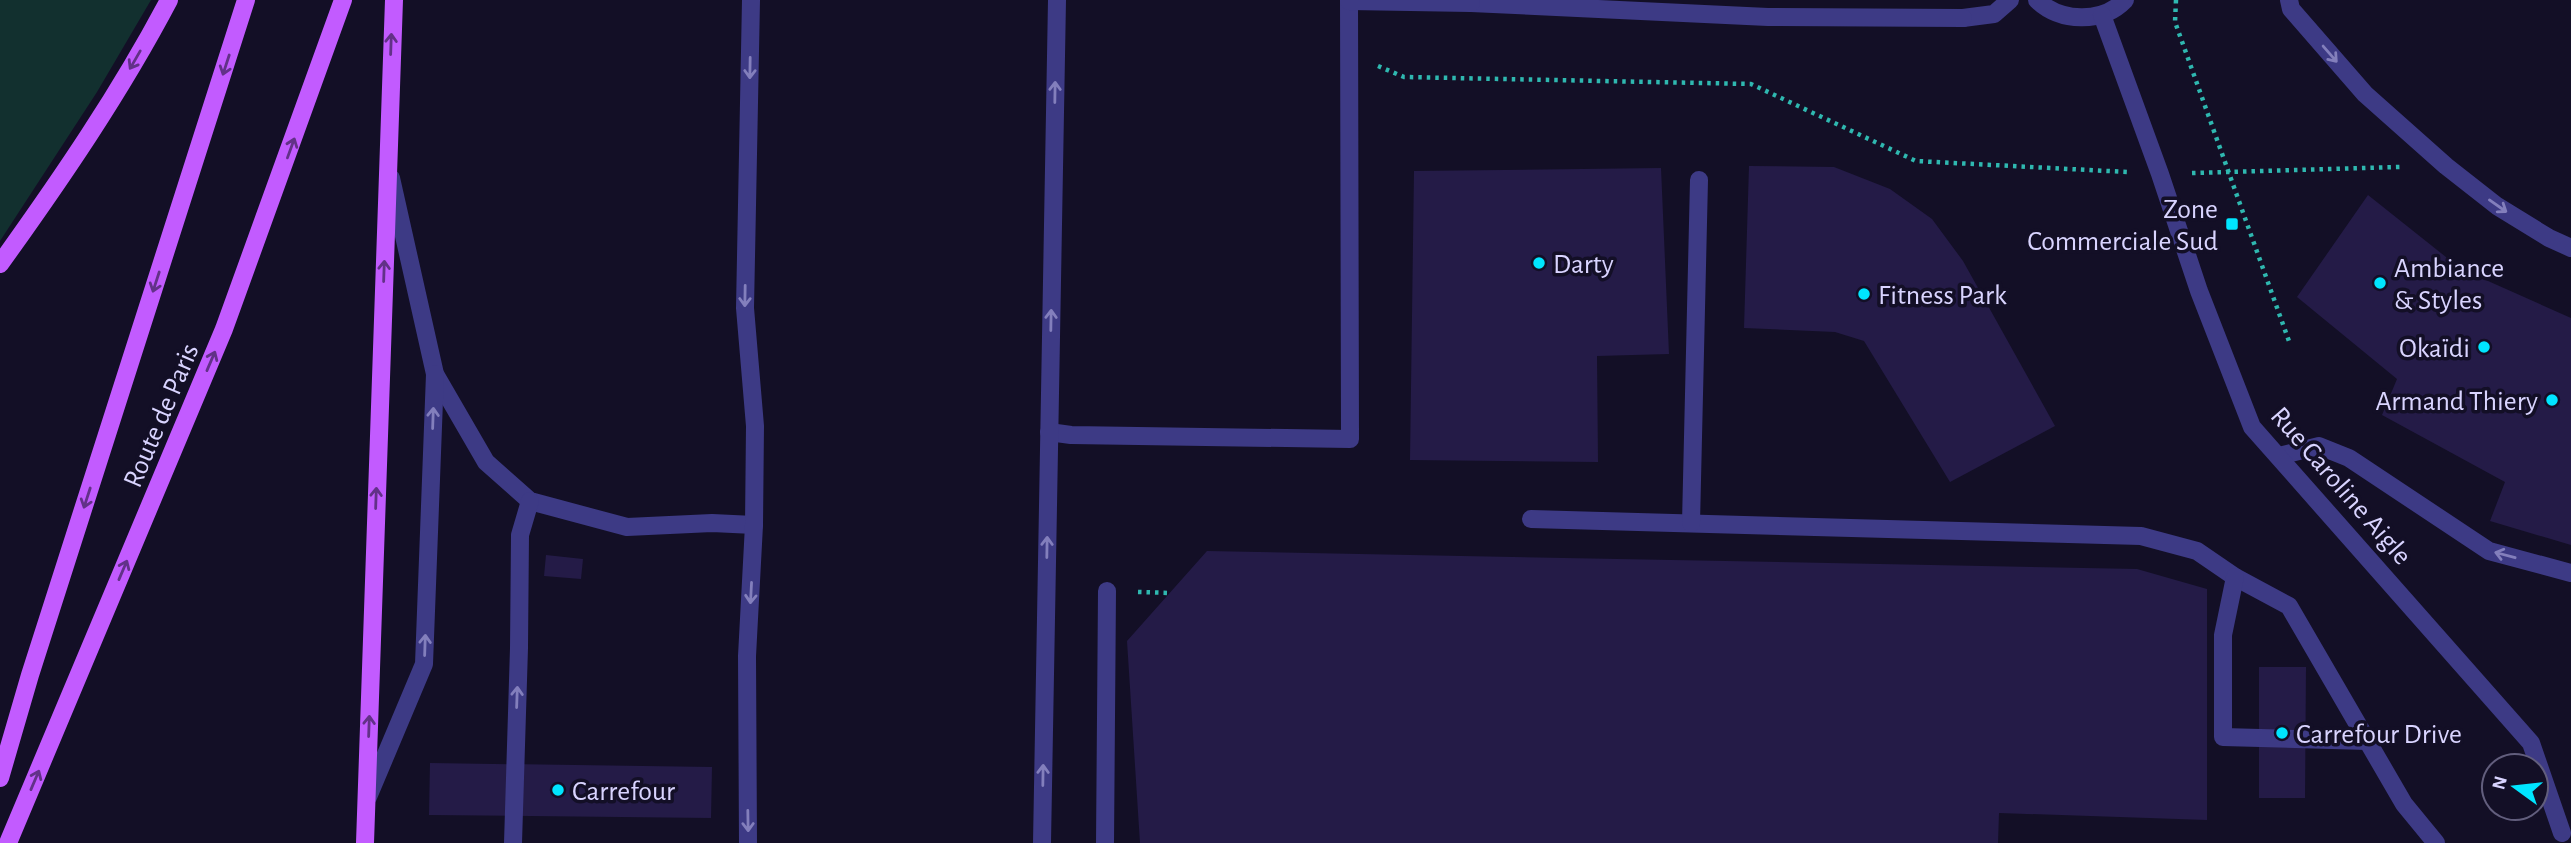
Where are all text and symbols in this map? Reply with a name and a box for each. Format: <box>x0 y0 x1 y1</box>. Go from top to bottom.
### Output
one-way arrow <box>384 32 397 55</box>
one-way arrow <box>2322 44 2338 62</box>
one-way arrow <box>128 49 142 69</box>
one-way arrow <box>218 54 231 76</box>
one-way arrow <box>743 56 756 79</box>
one-way arrow <box>1048 81 1062 104</box>
one-way arrow <box>286 137 298 159</box>
place label: Zone Commerciale Sud <box>2027 196 2218 256</box>
one-way arrow <box>2488 199 2507 213</box>
marker: Zone Commerciale Sud <box>2224 216 2240 232</box>
place label: Darty <box>1553 251 1614 279</box>
marker: Darty <box>1531 255 1547 271</box>
place label: Ambiance & Styles <box>2394 255 2504 315</box>
one-way arrow <box>377 260 390 283</box>
one-way arrow <box>149 270 162 292</box>
marker: Ambiance & Styles <box>2372 275 2388 291</box>
place label: Fitness Park <box>1878 282 2007 310</box>
one-way arrow <box>738 284 752 307</box>
marker: Fitness Park <box>1856 286 1872 302</box>
one-way arrow <box>1044 309 1058 332</box>
place label: Okaïdi <box>2399 335 2470 363</box>
marker: Okaïdi <box>2476 339 2492 355</box>
street label: Route de Paris <box>119 340 205 492</box>
one-way arrow <box>205 350 218 372</box>
place label: Armand Thiery <box>2375 388 2538 416</box>
marker: Armand Thiery <box>2544 392 2560 408</box>
street label: Rue Caroline Aigle <box>2265 402 2416 571</box>
one-way arrow <box>427 407 440 430</box>
one-way arrow <box>80 487 92 509</box>
one-way arrow <box>370 487 383 510</box>
one-way arrow <box>1040 536 1054 559</box>
one-way arrow <box>2494 548 2517 561</box>
one-way arrow <box>117 560 130 582</box>
one-way arrow <box>744 582 757 605</box>
one-way arrow <box>418 634 431 657</box>
one-way arrow <box>511 686 524 709</box>
one-way arrow <box>362 715 375 738</box>
place label: Carrefour Drive <box>2296 721 2462 749</box>
marker: Carrefour Drive <box>2274 725 2290 741</box>
north arrow <box>2480 752 2550 822</box>
one-way arrow <box>1037 764 1050 787</box>
one-way arrow <box>29 770 42 791</box>
text: N <box>2489 774 2511 792</box>
place label: Carrefour <box>572 778 675 806</box>
marker: Carrefour <box>550 782 566 798</box>
one-way arrow <box>741 809 755 832</box>

